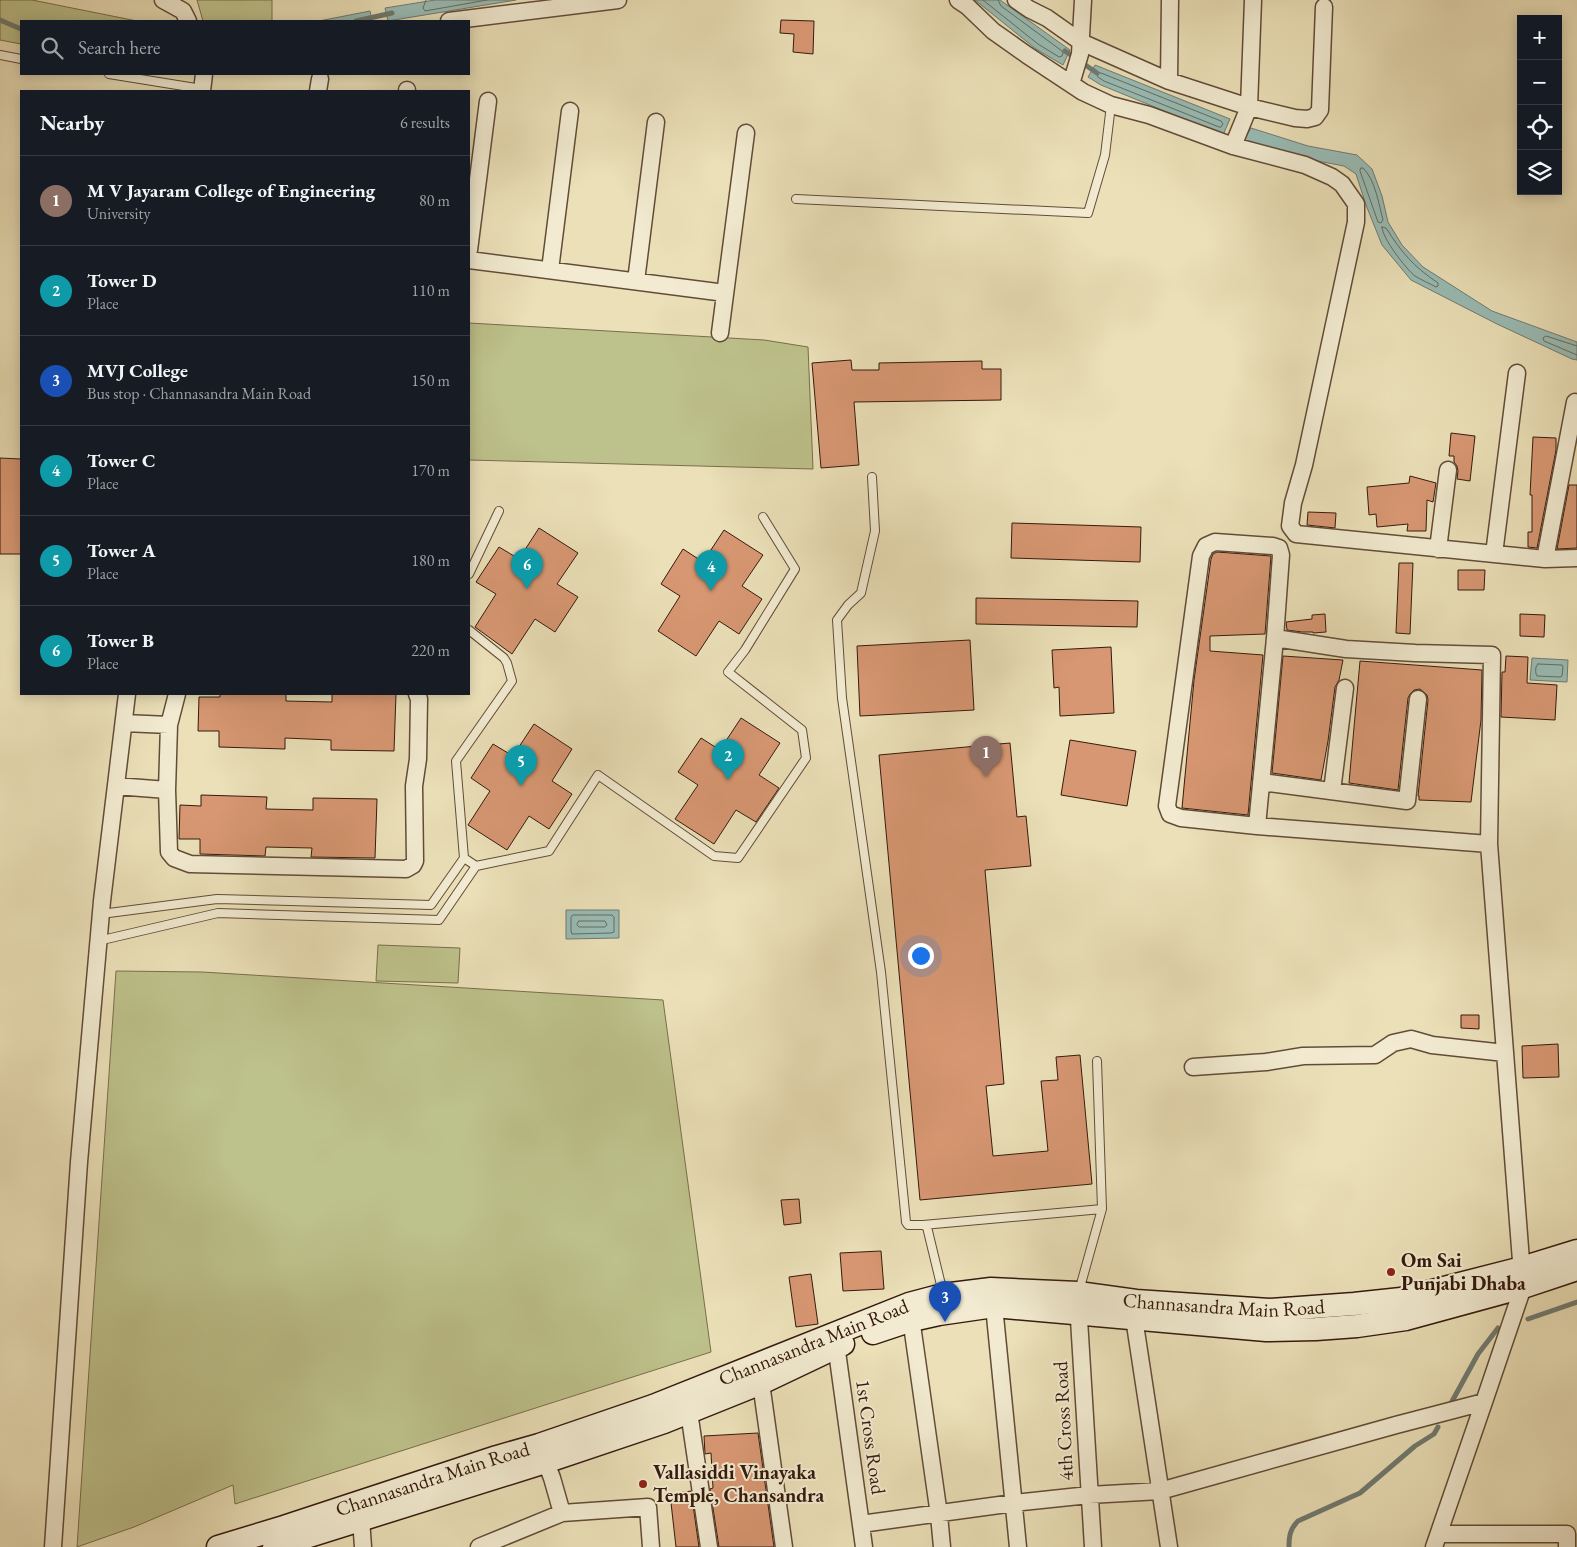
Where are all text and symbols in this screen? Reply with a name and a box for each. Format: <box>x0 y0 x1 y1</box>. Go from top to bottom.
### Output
map controls <box>1517 15 1562 195</box>
button: + <box>1517 15 1562 60</box>
search box <box>20 20 470 75</box>
icon: search <box>38 34 66 62</box>
text: Search here <box>78 35 160 60</box>
button: − <box>1517 60 1562 105</box>
button: locate <box>1517 105 1562 150</box>
text: Nearby <box>40 109 104 136</box>
text: 6 results <box>400 112 450 133</box>
button: layers <box>1517 150 1562 195</box>
text: M V Jayaram College of Engineering <box>87 178 375 203</box>
text: 1 <box>52 190 60 211</box>
text: 80 m <box>419 190 450 211</box>
text: University <box>87 203 151 224</box>
text: Tower D <box>87 268 156 293</box>
text: 2 <box>52 280 60 301</box>
text: 110 m <box>411 280 450 301</box>
text: Place <box>87 293 119 314</box>
text: MVJ College <box>87 358 188 383</box>
text: 3 <box>52 370 60 391</box>
text: 150 m <box>411 370 450 391</box>
text: Bus stop · Channasandra Main Road <box>87 383 311 404</box>
text: Tower C <box>87 448 155 473</box>
text: 4 <box>52 460 60 481</box>
text: 170 m <box>411 460 450 481</box>
text: Place <box>87 473 119 494</box>
text: Tower A <box>87 538 156 563</box>
pin: 6 <box>511 548 543 589</box>
text: 5 <box>52 550 60 571</box>
text: 180 m <box>411 550 450 571</box>
pin: 4 <box>695 550 727 591</box>
text: Place <box>87 563 119 584</box>
text: Tower B <box>87 628 154 653</box>
text: 6 <box>52 640 60 661</box>
text: 220 m <box>411 640 450 661</box>
text: Place <box>87 653 119 674</box>
pin: 1 <box>970 736 1002 777</box>
pin: 2 <box>712 739 744 780</box>
pin: 5 <box>505 745 537 786</box>
your location <box>908 943 934 969</box>
place label: Om Sai Punjabi Dhaba <box>1401 1247 1526 1296</box>
marker: Om Sai Punjabi Dhaba <box>1385 1266 1397 1278</box>
pin: 3 <box>929 1281 961 1322</box>
street label: Channasandra Main Road <box>1121 1286 1326 1323</box>
street label: Channasandra Main Road <box>715 1292 913 1392</box>
street label: 4th Cross Road <box>1047 1360 1079 1481</box>
street label: 1st Cross Road <box>850 1378 892 1497</box>
street label: Channasandra Main Road <box>332 1435 533 1522</box>
place label: Vallasiddi Vinayaka Temple, Chansandra <box>653 1459 825 1508</box>
marker: Vallasiddi Vinayaka Temple, Chansandra <box>637 1478 649 1490</box>

